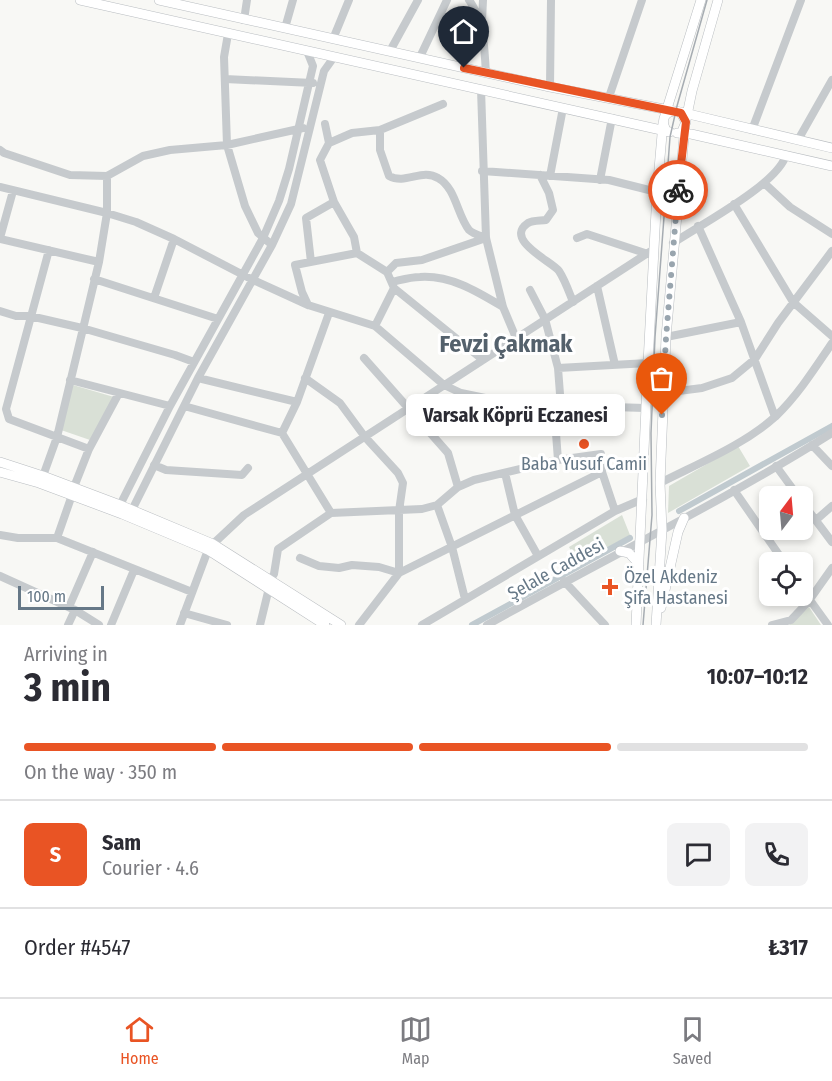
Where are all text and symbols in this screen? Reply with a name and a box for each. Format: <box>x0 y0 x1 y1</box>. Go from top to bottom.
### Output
pin <box>438 6 489 68</box>
icon: home <box>447 15 480 48</box>
courier <box>648 160 708 220</box>
icon: bike <box>662 174 695 207</box>
district label: Fevzi Çakmak <box>439 330 573 359</box>
pin <box>636 353 687 415</box>
icon: bag <box>645 362 678 395</box>
callout: Varsak Köprü Eczanesi <box>407 394 626 436</box>
text: Varsak Köprü Eczanesi <box>423 403 608 427</box>
marker: Baba Yusuf Camii <box>577 437 591 451</box>
place label: Baba Yusuf Camii <box>521 453 647 475</box>
north arrow <box>759 486 813 540</box>
map controls <box>759 486 813 606</box>
street label: Şelale Caddesi <box>504 533 608 605</box>
button: locate <box>759 552 813 606</box>
place label: Özel Akdeniz Şifa Hastanesi <box>624 566 728 609</box>
marker: Özel Akdeniz Şifa Hastanesi <box>601 578 619 596</box>
scale bar <box>18 583 104 610</box>
text: 100 m <box>27 587 66 606</box>
text: Arriving in <box>24 642 108 666</box>
text: 10:07–10:12 <box>707 663 808 690</box>
text: 3 min <box>24 665 111 711</box>
text: On the way · 350 m <box>24 760 177 784</box>
button: chat <box>667 823 730 886</box>
button: phone <box>745 823 808 886</box>
text: Sam <box>102 829 141 856</box>
text: S <box>50 841 61 868</box>
text: Courier · 4.6 <box>102 856 199 880</box>
text: Order #4547 <box>24 934 130 961</box>
text: ₺317 <box>768 934 808 961</box>
tab: Home <box>120 1013 159 1068</box>
tab: Map <box>399 1013 432 1068</box>
tab: Saved <box>673 1013 712 1068</box>

